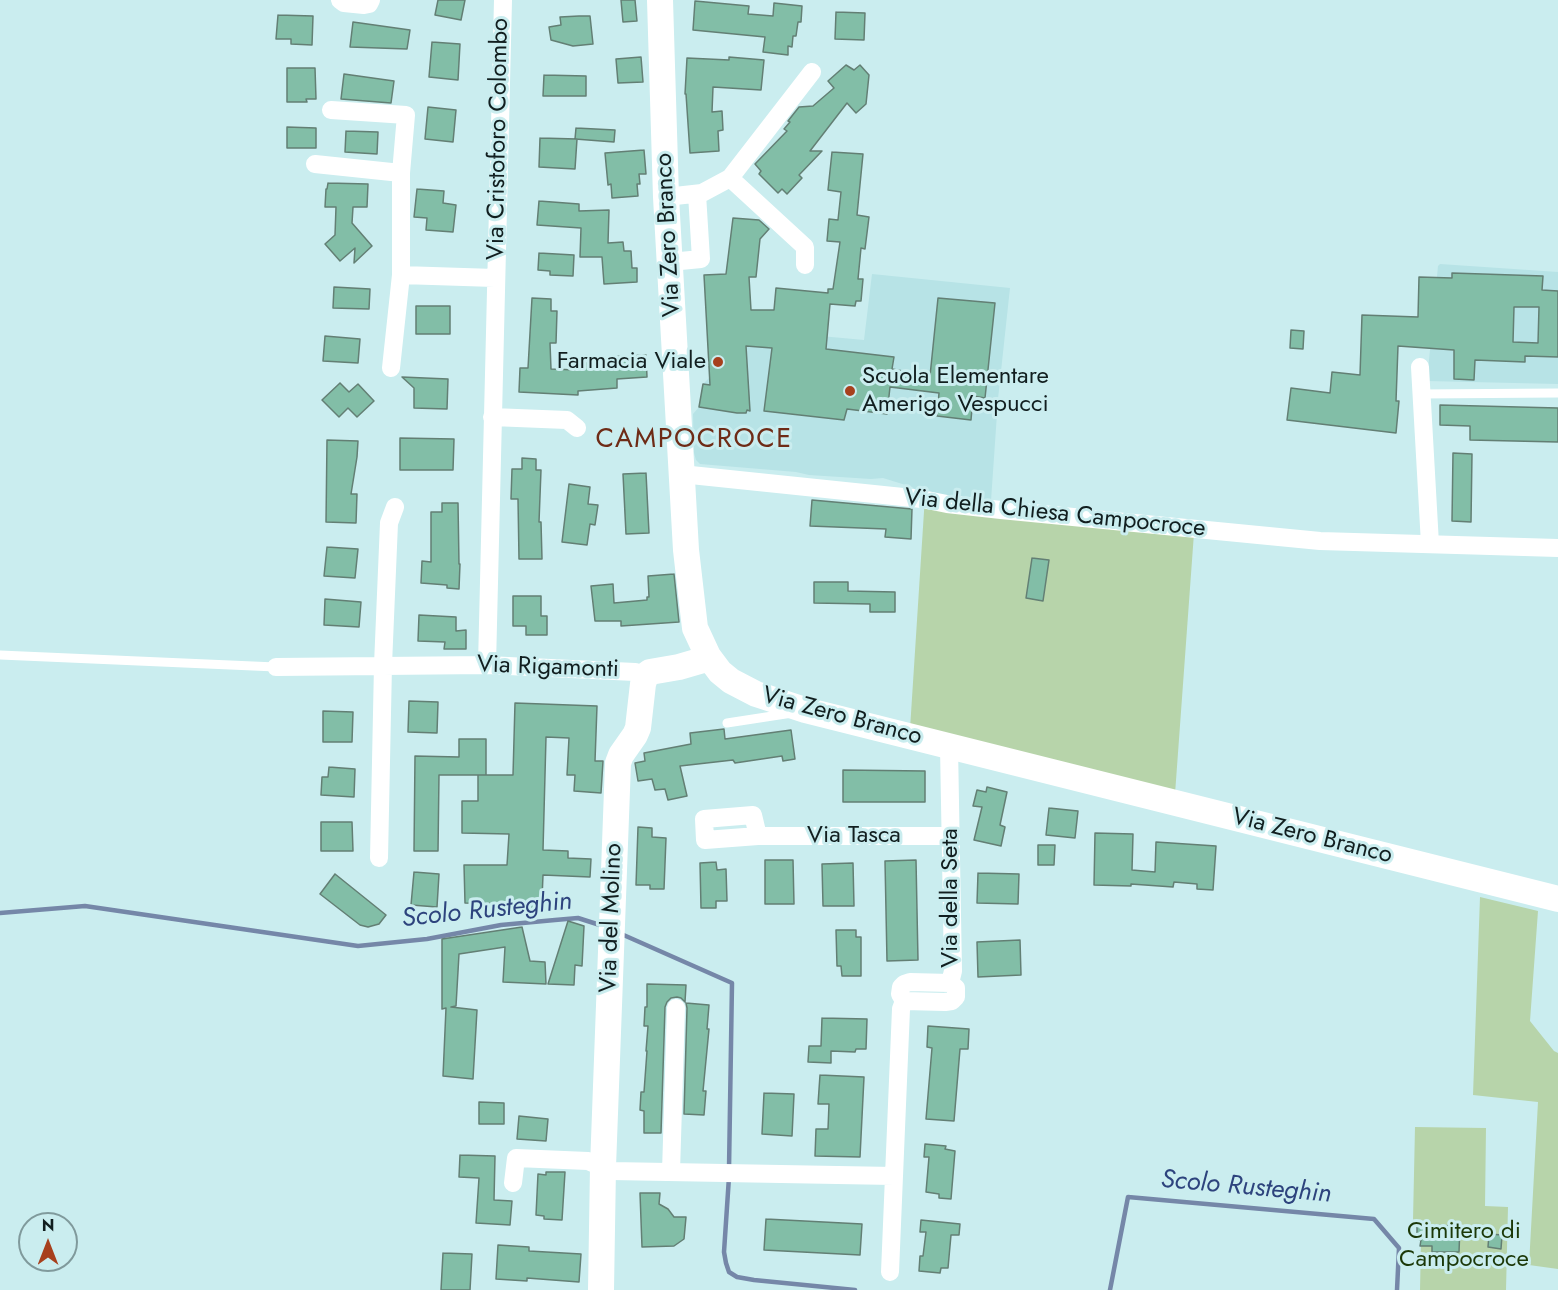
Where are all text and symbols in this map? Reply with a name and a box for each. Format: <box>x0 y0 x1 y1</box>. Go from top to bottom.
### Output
street label: Via Cristoforo Colombo <box>482 18 516 260</box>
street label: Via Zero Branco <box>650 152 688 318</box>
place label: Farmacia Viale <box>557 348 706 376</box>
marker: Farmacia Viale <box>711 355 725 369</box>
place label: Scuola Elementare Amerigo Vespucci <box>862 363 1049 419</box>
marker: Scuola Elementare Amerigo Vespucci <box>843 384 857 398</box>
district label: CAMPOCROCE <box>595 424 793 456</box>
street label: Via della Chiesa Campocroce <box>903 484 1207 544</box>
street label: Via Rigamonti <box>476 651 620 685</box>
street label: Via Zero Branco <box>759 682 925 752</box>
street label: Via Zero Branco <box>1229 803 1395 871</box>
street label: Via Tasca <box>807 822 901 850</box>
street label: Via della Seta <box>937 828 965 968</box>
street label: Via del Molino <box>595 843 629 993</box>
water label: Scolo Rusteghin <box>400 887 574 935</box>
water label: Scolo Rusteghin <box>1159 1165 1333 1211</box>
north arrow <box>18 1212 78 1272</box>
text: N <box>42 1214 54 1237</box>
park label: Cimitero di Campocroce <box>1399 1218 1529 1274</box>

